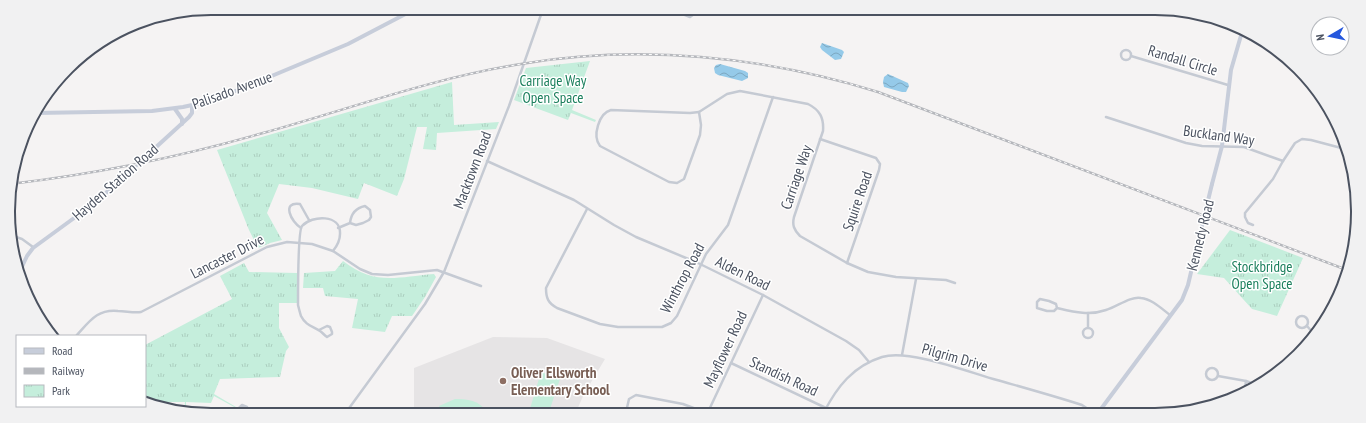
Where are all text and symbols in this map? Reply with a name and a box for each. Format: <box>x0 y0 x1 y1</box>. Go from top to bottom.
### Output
north arrow <box>1310 16 1350 56</box>
text: N <box>1313 33 1328 42</box>
street label: Randall Circle <box>1146 40 1220 80</box>
street label: Palisado Avenue <box>189 67 275 113</box>
park label: Carriage Way Open Space <box>520 71 587 107</box>
street label: Buckland Way <box>1182 121 1256 149</box>
street label: Macktown Road <box>449 129 495 211</box>
street label: Hayden Station Road <box>68 139 162 225</box>
street label: Carriage Way <box>776 142 816 212</box>
street label: Squire Road <box>838 169 876 233</box>
street label: Kennedy Road <box>1182 197 1218 273</box>
street label: Lancaster Drive <box>187 229 267 283</box>
street label: Winthrop Road <box>656 240 708 316</box>
street label: Alden Road <box>712 252 774 294</box>
park label: Stockbridge Open Space <box>1231 257 1293 293</box>
street label: Mayflower Road <box>699 308 751 390</box>
legend <box>16 335 146 407</box>
street label: Pilgrim Drive <box>920 339 990 375</box>
text: Road <box>52 343 72 358</box>
street label: Standish Road <box>747 352 821 400</box>
text: Railway <box>52 363 85 378</box>
place label: Oliver Ellsworth Elementary School <box>511 363 610 399</box>
marker: Oliver Ellsworth Elementary School <box>498 376 508 386</box>
text: Park <box>52 383 70 398</box>

